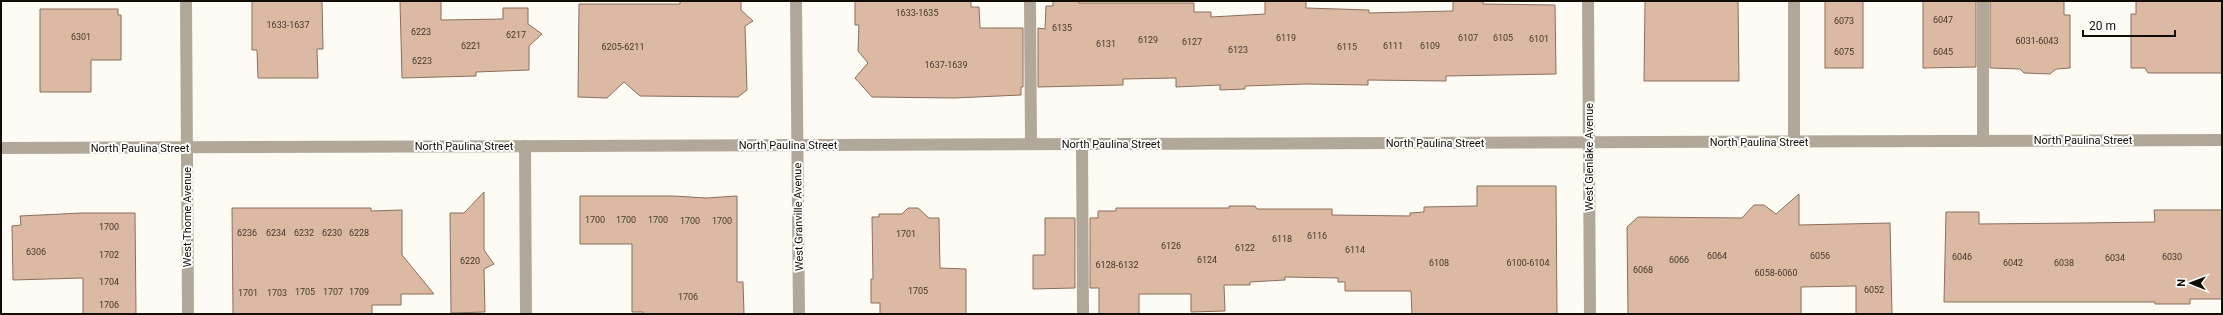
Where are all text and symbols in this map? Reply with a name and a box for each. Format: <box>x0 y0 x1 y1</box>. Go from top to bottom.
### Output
house number: 1633-1635 <box>896 8 938 18</box>
scale bar <box>2083 12 2175 38</box>
house number: 6047 <box>1933 15 1953 25</box>
house number: 6073 <box>1834 16 1854 26</box>
text: 20 m <box>2089 19 2116 33</box>
house number: 1633-1637 <box>267 20 309 30</box>
house number: 6135 <box>1052 23 1072 33</box>
house number: 6223 <box>411 27 431 37</box>
house number: 6217 <box>506 30 526 40</box>
house number: 6301 <box>71 32 91 42</box>
house number: 6119 <box>1276 33 1296 43</box>
house number: 6107 <box>1458 33 1478 43</box>
house number: 6105 <box>1493 33 1513 43</box>
house number: 6101 <box>1529 34 1549 44</box>
house number: 6129 <box>1138 35 1158 45</box>
house number: 6031-6043 <box>2016 36 2058 46</box>
house number: 6127 <box>1182 37 1202 47</box>
house number: 6131 <box>1096 39 1116 49</box>
house number: 6221 <box>461 41 481 51</box>
house number: 6111 <box>1383 41 1403 51</box>
house number: 6109 <box>1420 41 1440 51</box>
house number: 6205-6211 <box>602 42 644 52</box>
house number: 6115 <box>1337 42 1357 52</box>
house number: 6123 <box>1228 45 1248 55</box>
house number: 6075 <box>1834 47 1854 57</box>
house number: 6045 <box>1933 47 1953 57</box>
house number: 6223 <box>412 56 432 66</box>
house number: 1637-1639 <box>925 60 967 70</box>
street label: West Glenlake Avenue <box>1583 103 1596 211</box>
street label: North Paulina Street <box>2034 134 2133 147</box>
street label: North Paulina Street <box>1710 136 1809 149</box>
street label: North Paulina Street <box>1386 137 1485 150</box>
street label: North Paulina Street <box>1062 138 1161 151</box>
street label: North Paulina Street <box>739 139 838 152</box>
street label: North Paulina Street <box>415 140 514 153</box>
street label: North Paulina Street <box>91 142 190 155</box>
street label: West Granville Avenue <box>791 163 806 271</box>
street label: West Thome Avenue <box>181 167 194 267</box>
house number: 1700 <box>585 215 605 225</box>
house number: 1700 <box>616 215 636 225</box>
house number: 1700 <box>648 215 668 225</box>
house number: 1700 <box>680 216 700 226</box>
house number: 1700 <box>712 216 732 226</box>
house number: 1700 <box>99 222 119 232</box>
house number: 6236 <box>237 228 257 238</box>
house number: 6234 <box>266 228 286 238</box>
house number: 6232 <box>294 228 314 238</box>
house number: 6230 <box>322 228 342 238</box>
house number: 6228 <box>349 228 369 238</box>
house number: 1701 <box>896 229 916 239</box>
house number: 6116 <box>1307 231 1327 241</box>
house number: 6118 <box>1272 234 1292 244</box>
house number: 6126 <box>1161 241 1181 251</box>
house number: 6122 <box>1235 243 1255 253</box>
house number: 6114 <box>1345 245 1365 255</box>
house number: 6306 <box>26 247 46 257</box>
house number: 1702 <box>99 250 119 260</box>
house number: 6064 <box>1707 251 1727 261</box>
house number: 6056 <box>1810 251 1830 261</box>
house number: 6046 <box>1952 252 1972 262</box>
house number: 6030 <box>2162 252 2182 262</box>
house number: 6034 <box>2105 253 2125 263</box>
house number: 6124 <box>1197 255 1217 265</box>
house number: 6066 <box>1669 255 1689 265</box>
house number: 6220 <box>460 256 480 266</box>
house number: 6108 <box>1429 258 1449 268</box>
house number: 6100-6104 <box>1507 258 1549 268</box>
house number: 6042 <box>2003 258 2023 268</box>
house number: 6038 <box>2054 258 2074 268</box>
house number: 6128-6132 <box>1096 260 1138 270</box>
north arrow <box>2171 263 2211 303</box>
house number: 6068 <box>1633 265 1653 275</box>
house number: 6058-6060 <box>1755 268 1797 278</box>
house number: 1704 <box>99 277 119 287</box>
text: N <box>2175 279 2188 287</box>
house number: 6052 <box>1864 285 1884 295</box>
house number: 1705 <box>908 286 928 296</box>
house number: 1705 <box>295 287 315 297</box>
house number: 1707 <box>323 287 343 297</box>
house number: 1709 <box>349 287 369 297</box>
house number: 1701 <box>238 288 258 298</box>
house number: 1703 <box>267 288 287 298</box>
house number: 1706 <box>678 292 698 302</box>
house number: 1706 <box>99 300 119 310</box>

